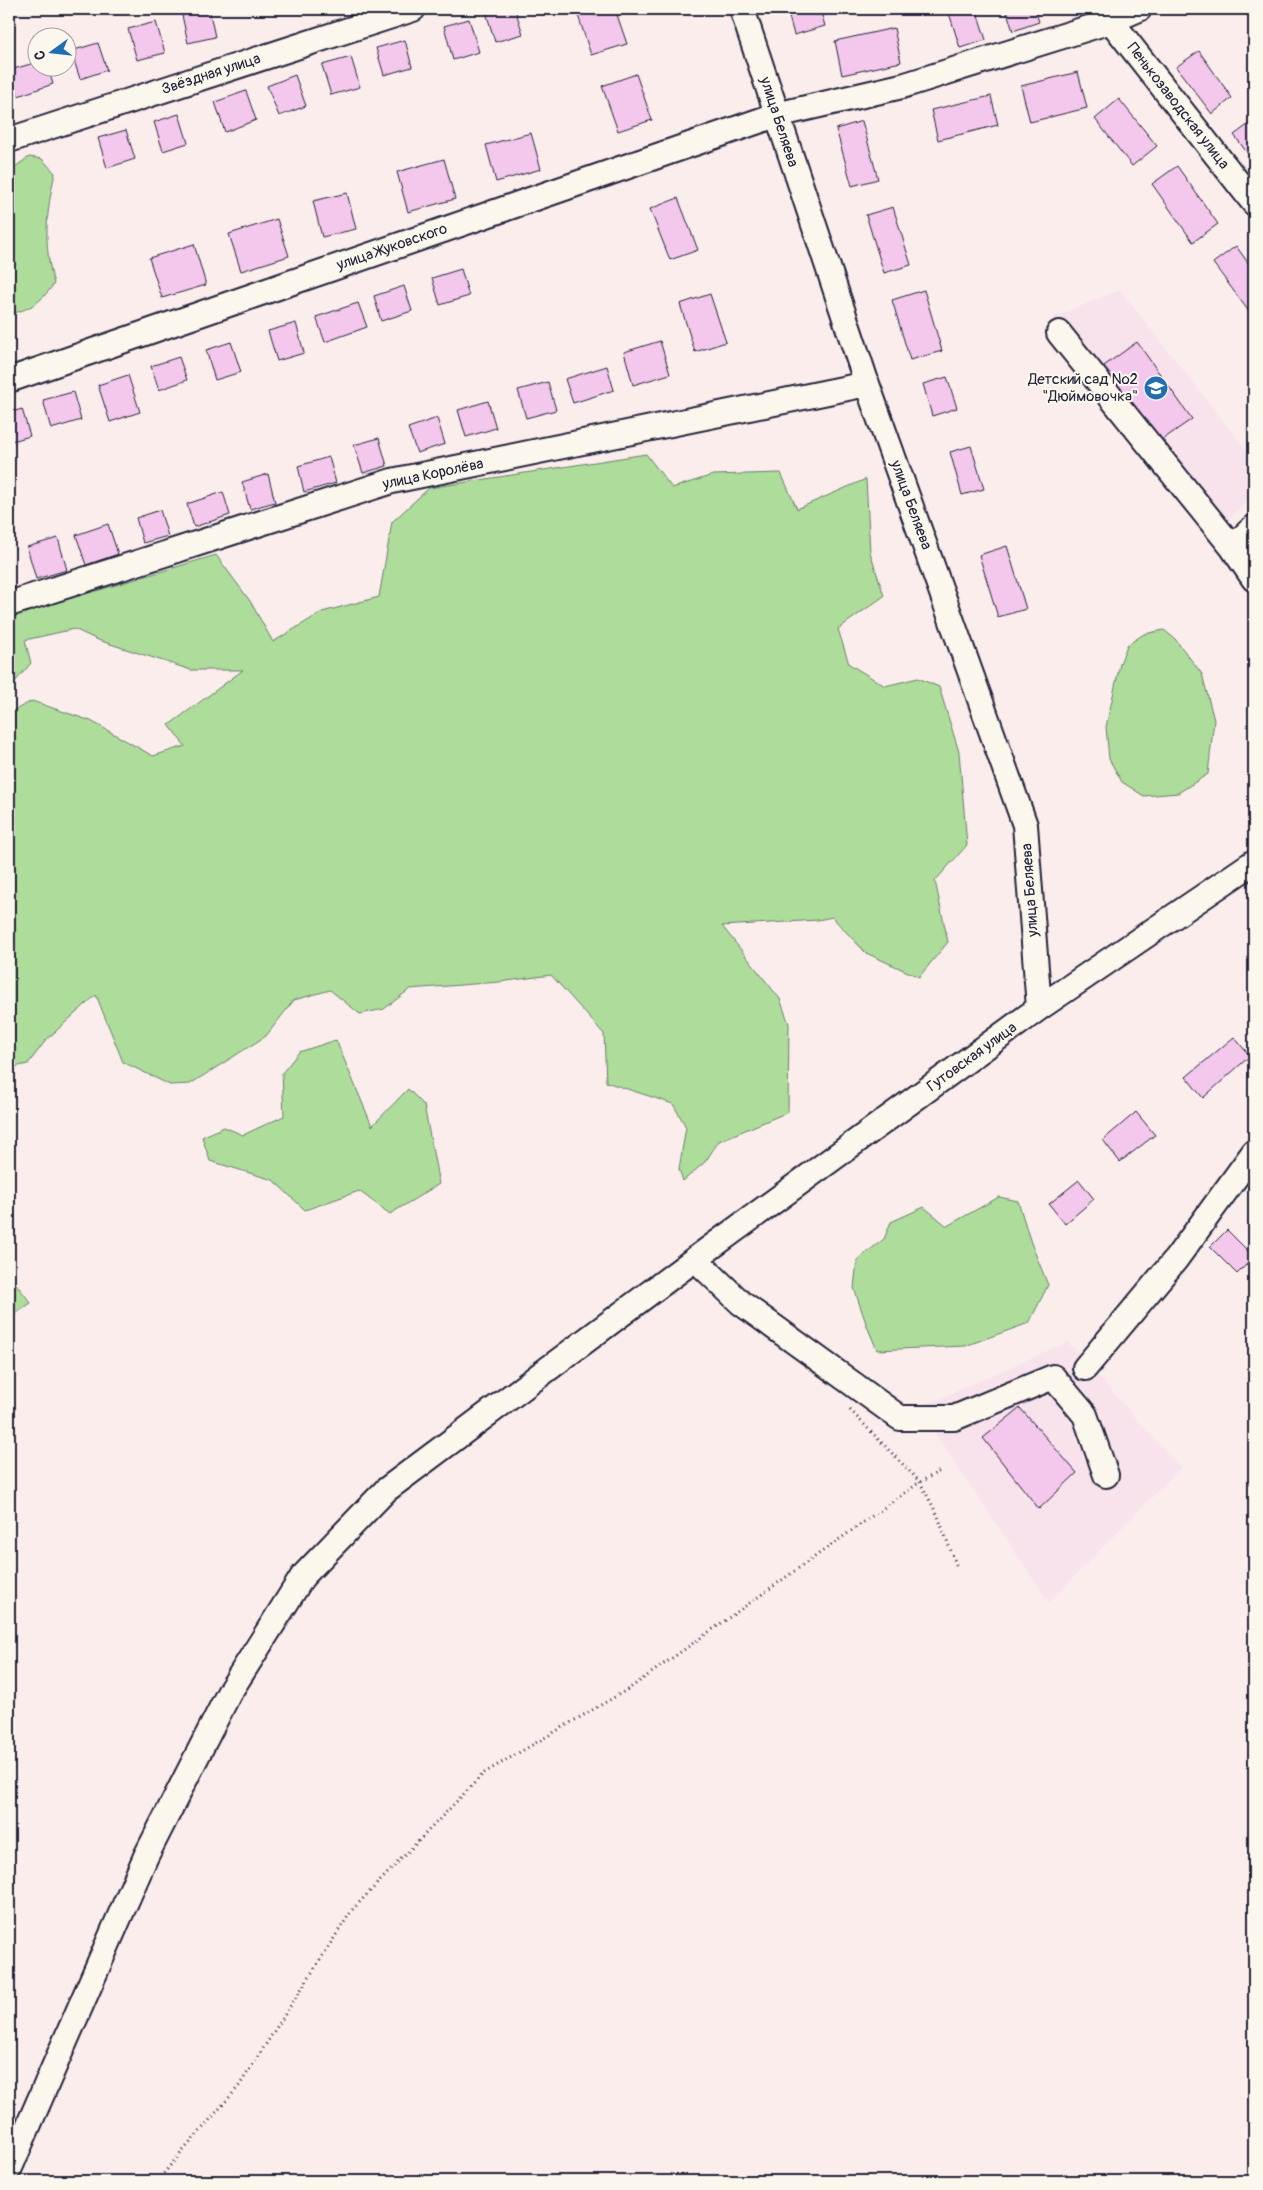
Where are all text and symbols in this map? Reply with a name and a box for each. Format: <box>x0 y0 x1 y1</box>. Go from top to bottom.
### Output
north arrow <box>28 28 78 78</box>
street label: Пенькозаводская улица <box>1123 39 1233 173</box>
text: С <box>31 49 49 62</box>
street label: Звёздная улица <box>159 49 263 99</box>
street label: улица Беляева <box>755 74 803 170</box>
street label: улица Жуковского <box>333 219 450 275</box>
place label: Детский сад №2 "Дюймовочка" <box>1027 370 1138 406</box>
school or university icon: Детский сад №2 "Дюймовочка" <box>1143 375 1169 401</box>
street label: улица Королёва <box>380 454 485 494</box>
street label: улица Беляева <box>886 457 936 552</box>
street label: улица Беляева <box>1017 843 1043 938</box>
street label: Гутовская улица <box>923 1018 1021 1096</box>

